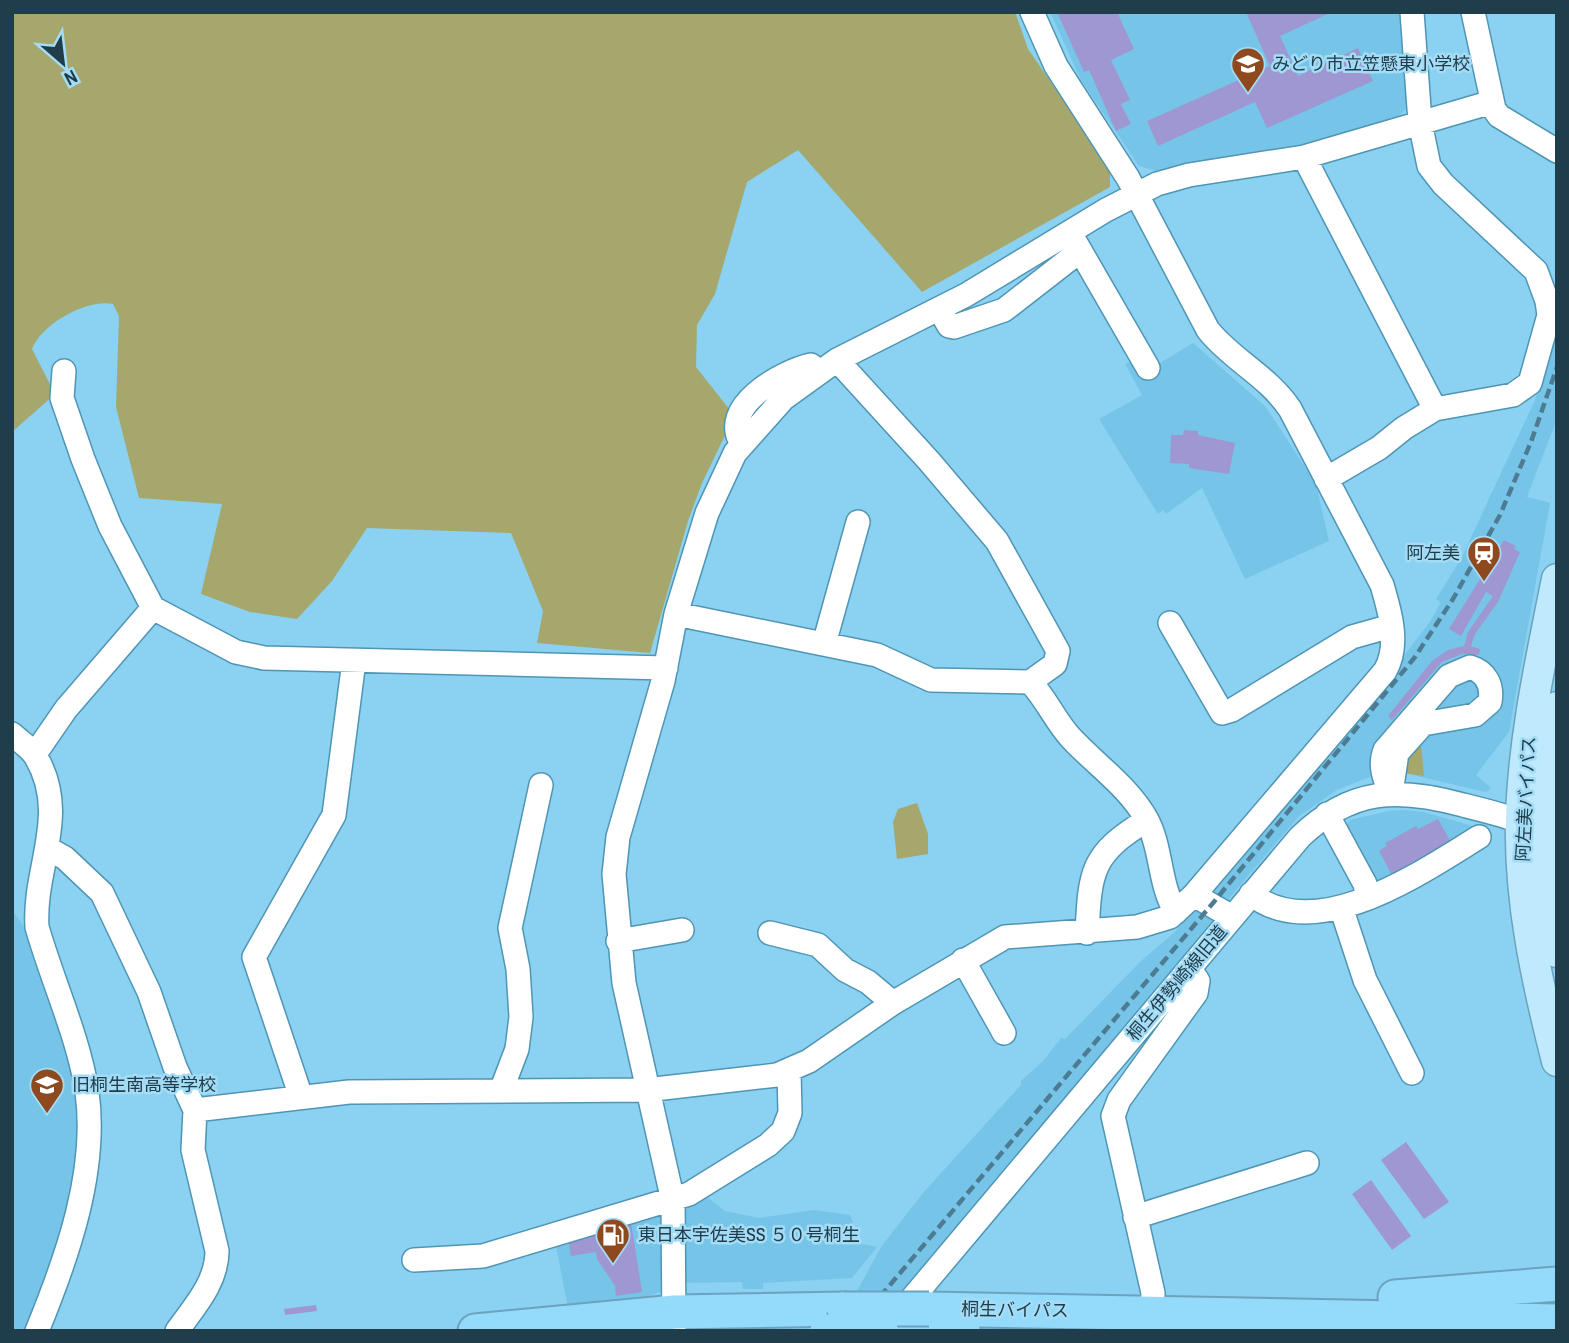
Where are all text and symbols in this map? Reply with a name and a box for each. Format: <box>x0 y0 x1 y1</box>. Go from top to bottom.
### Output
north arrow <box>28 28 98 98</box>
school or university icon: みどり市立笠懸東小学校 <box>1229 45 1267 94</box>
place label: みどり市立笠懸東小学校 <box>1272 51 1470 76</box>
text: N <box>60 64 82 92</box>
station icon: 阿左美 <box>1465 534 1503 583</box>
place label: 阿左美 <box>1406 540 1460 565</box>
street label: 阿左美バイパス <box>1510 736 1541 862</box>
street label: 桐生伊勢崎線旧道 <box>1121 919 1232 1046</box>
school or university icon: 旧桐生南高等学校 <box>28 1066 66 1115</box>
place label: 旧桐生南高等学校 <box>72 1072 216 1097</box>
fuel station icon: 東日本宇佐美SS ５０号桐生 <box>594 1216 632 1265</box>
place label: 東日本宇佐美SS ５０号桐生 <box>638 1222 860 1247</box>
street label: 桐生バイパス <box>961 1296 1069 1323</box>

